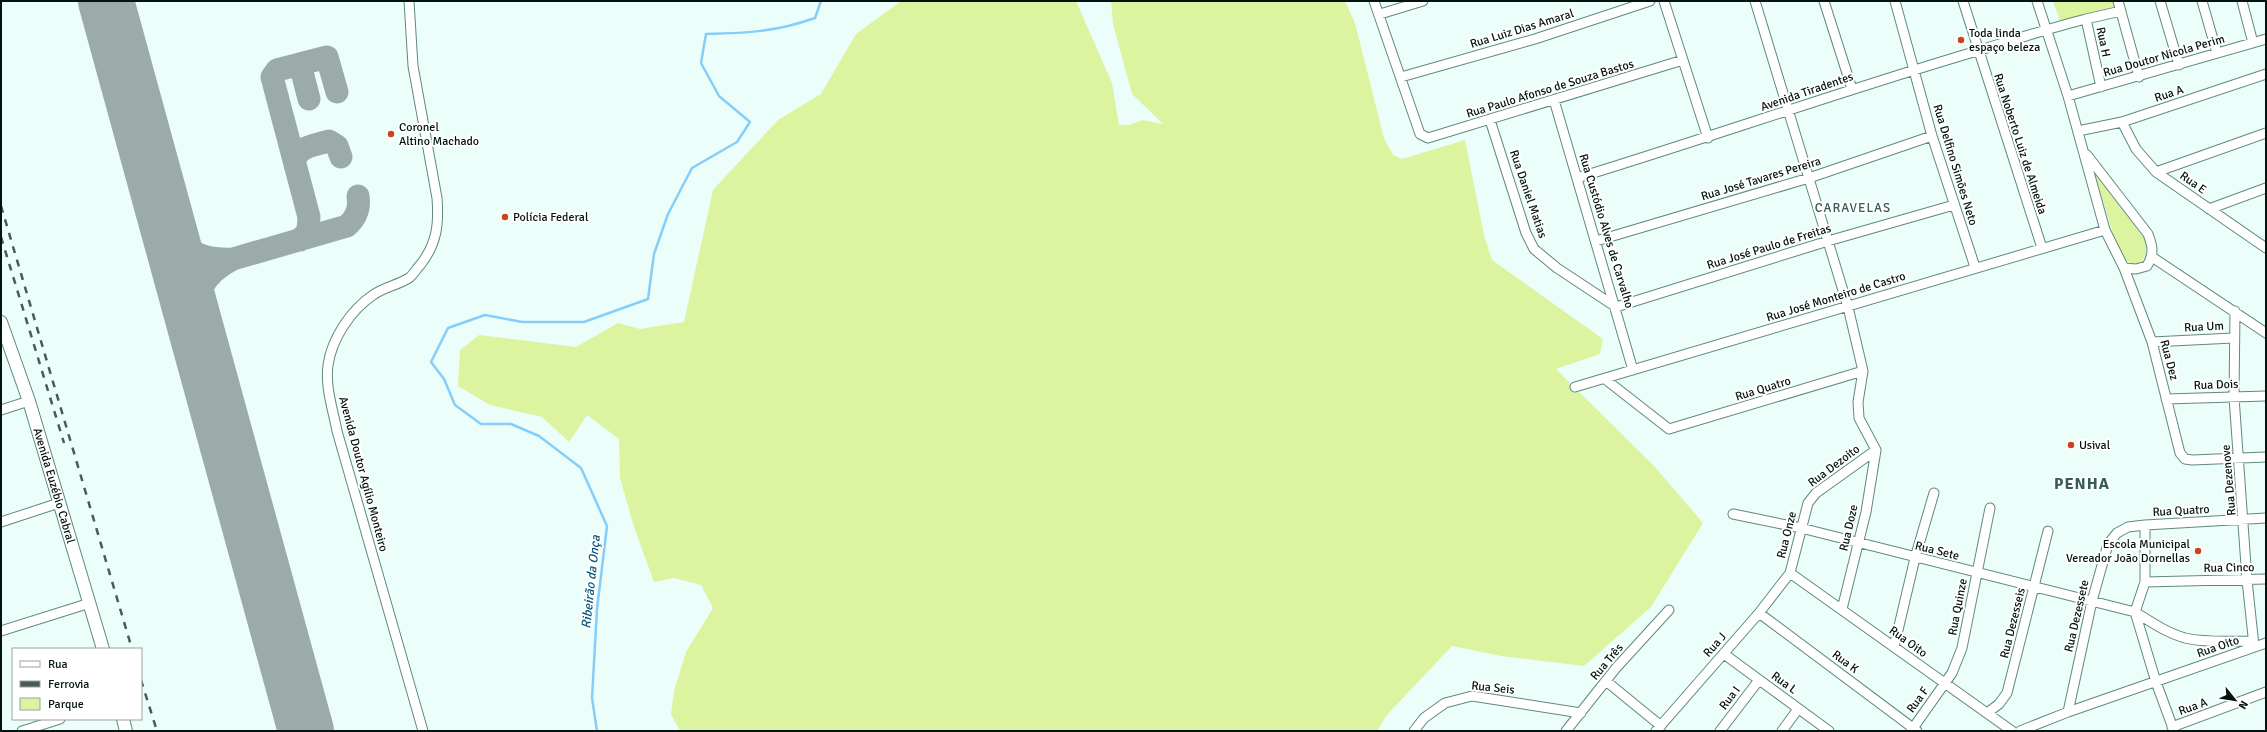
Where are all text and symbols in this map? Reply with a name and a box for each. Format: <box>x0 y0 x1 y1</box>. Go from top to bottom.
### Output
street label: Rua Luiz Dias Amaral <box>1468 6 1576 52</box>
place label: Toda linda espaço beleza <box>1969 26 2040 55</box>
street label: Rua H <box>2093 26 2113 58</box>
street label: Rua Doutor Nicola Perim <box>2102 31 2226 81</box>
marker: Toda linda espaço beleza <box>1956 35 1966 45</box>
street label: Rua Paulo Afonso de Souza Bastos <box>1464 56 1636 122</box>
street label: Avenida Tiradentes <box>1759 69 1855 115</box>
street label: Rua Noberto Luiz de Almeida <box>1990 72 2050 216</box>
street label: Rua A <box>2153 82 2186 106</box>
street label: Rua Delfino Simões Neto <box>1929 103 1981 227</box>
place label: Coronel Altino Machado <box>399 120 479 149</box>
marker: Coronel Altino Machado <box>386 129 396 139</box>
street label: Rua Daniel Matias <box>1506 148 1550 240</box>
street label: Rua Custódio Alves de Carvalho <box>1575 152 1637 310</box>
street label: Rua José Tavares Pereira <box>1699 154 1823 204</box>
street label: Rua E <box>2177 169 2209 198</box>
district label: CARAVELAS <box>1815 200 1891 216</box>
place label: Polícia Federal <box>513 210 589 225</box>
marker: Polícia Federal <box>500 212 510 222</box>
street label: Rua José Paulo de Freitas <box>1705 221 1833 273</box>
street label: Rua José Monteiro de Castro <box>1765 269 1907 325</box>
street label: Rua Um <box>2184 318 2224 336</box>
street label: Rua Dez <box>2156 338 2182 382</box>
street label: Rua Quatro <box>1733 373 1793 405</box>
street label: Rua Dois <box>2193 377 2239 393</box>
street label: Avenida Doutor Agílio Monteiro <box>335 395 391 553</box>
street label: Avenida Euzébio Cabral <box>30 426 79 546</box>
place label: Usival <box>2079 438 2111 453</box>
marker: Usival <box>2066 440 2076 450</box>
street label: Rua Dezoito <box>1805 442 1863 490</box>
street label: Rua Dezenove <box>2218 444 2240 516</box>
district label: PENHA <box>2054 474 2110 494</box>
street label: Rua Quatro <box>2152 502 2210 520</box>
street label: Rua Doze <box>1836 503 1862 553</box>
street label: Rua Onze <box>1774 510 1800 560</box>
water label: Ribeirão da Onça <box>578 534 604 629</box>
place label: Escola Municipal Vereador João Dornellas <box>2066 537 2190 566</box>
street label: Rua Sete <box>1913 538 1961 564</box>
marker: Escola Municipal Vereador João Dornellas <box>2193 546 2203 556</box>
street label: Rua Cinco <box>2203 560 2255 576</box>
street label: Rua Quinze <box>1945 577 1971 637</box>
street label: Rua Dezessete <box>2061 578 2093 654</box>
street label: Rua Dezesseis <box>1997 586 2029 660</box>
street label: Rua Oito <box>1886 623 1930 661</box>
street label: Rua J <box>1700 630 1730 660</box>
street label: Rua Oito <box>2195 633 2241 661</box>
street label: Rua Três <box>1587 641 1627 683</box>
street label: Rua K <box>1829 647 1861 677</box>
legend <box>12 648 142 720</box>
text: Rua <box>48 657 68 672</box>
street label: Rua L <box>1768 669 1800 697</box>
text: Ferrovia <box>48 677 89 692</box>
street label: Rua Seis <box>1471 678 1515 698</box>
north arrow <box>2215 680 2255 720</box>
street label: Rua I <box>1716 683 1744 713</box>
street label: Rua F <box>1904 684 1932 716</box>
street label: Rua A <box>2177 695 2210 719</box>
text: Parque <box>48 697 84 712</box>
text: N <box>2236 698 2251 711</box>

